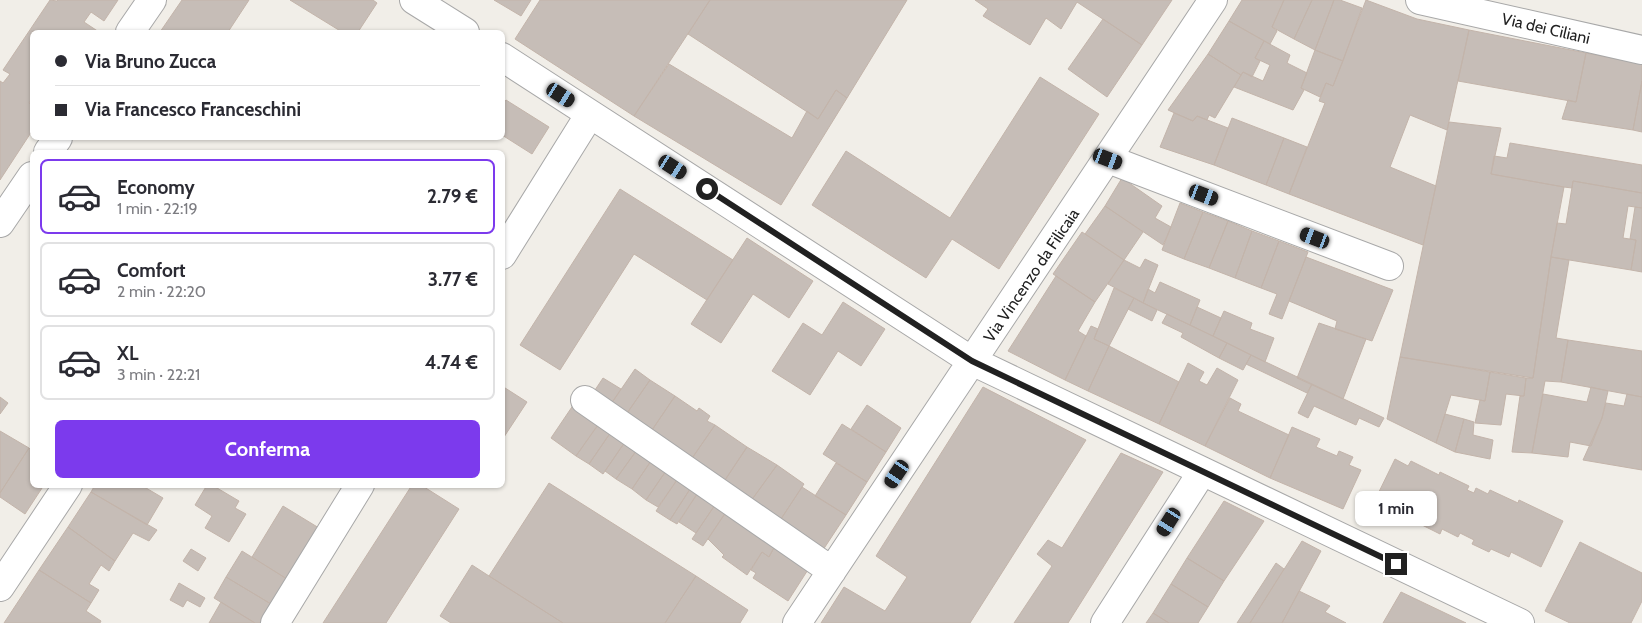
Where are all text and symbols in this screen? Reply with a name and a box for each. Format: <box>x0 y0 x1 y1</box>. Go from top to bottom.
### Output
street label: Via dei Ciliani <box>1500 9 1592 48</box>
text: Via Bruno Zucca <box>85 50 216 73</box>
car <box>544 81 577 109</box>
text: Via Francesco Franceschini <box>85 98 301 121</box>
car <box>1091 147 1124 171</box>
car <box>656 153 689 181</box>
icon: car <box>57 174 102 219</box>
text: Economy <box>117 176 195 199</box>
route start <box>696 178 718 200</box>
car <box>1187 183 1220 207</box>
text: 2.79 € <box>427 185 478 208</box>
text: 1 min · 22:19 <box>117 199 198 218</box>
street label: Via Vincenzo da Filicaia <box>980 205 1083 346</box>
car <box>1298 226 1331 250</box>
icon: car <box>57 257 102 302</box>
text: Comfort <box>117 259 186 282</box>
text: 3.77 € <box>428 268 478 291</box>
text: 2 min · 22:20 <box>117 282 206 301</box>
icon: car <box>57 340 102 385</box>
text: XL <box>117 342 138 365</box>
text: 4.74 € <box>425 351 478 374</box>
text: 3 min · 22:21 <box>117 365 200 384</box>
button: Conferma <box>55 420 480 478</box>
car <box>882 457 911 491</box>
callout: 1 min <box>1355 492 1437 526</box>
text: 1 min <box>1378 499 1414 518</box>
car <box>1154 505 1183 539</box>
route end <box>1385 553 1407 575</box>

